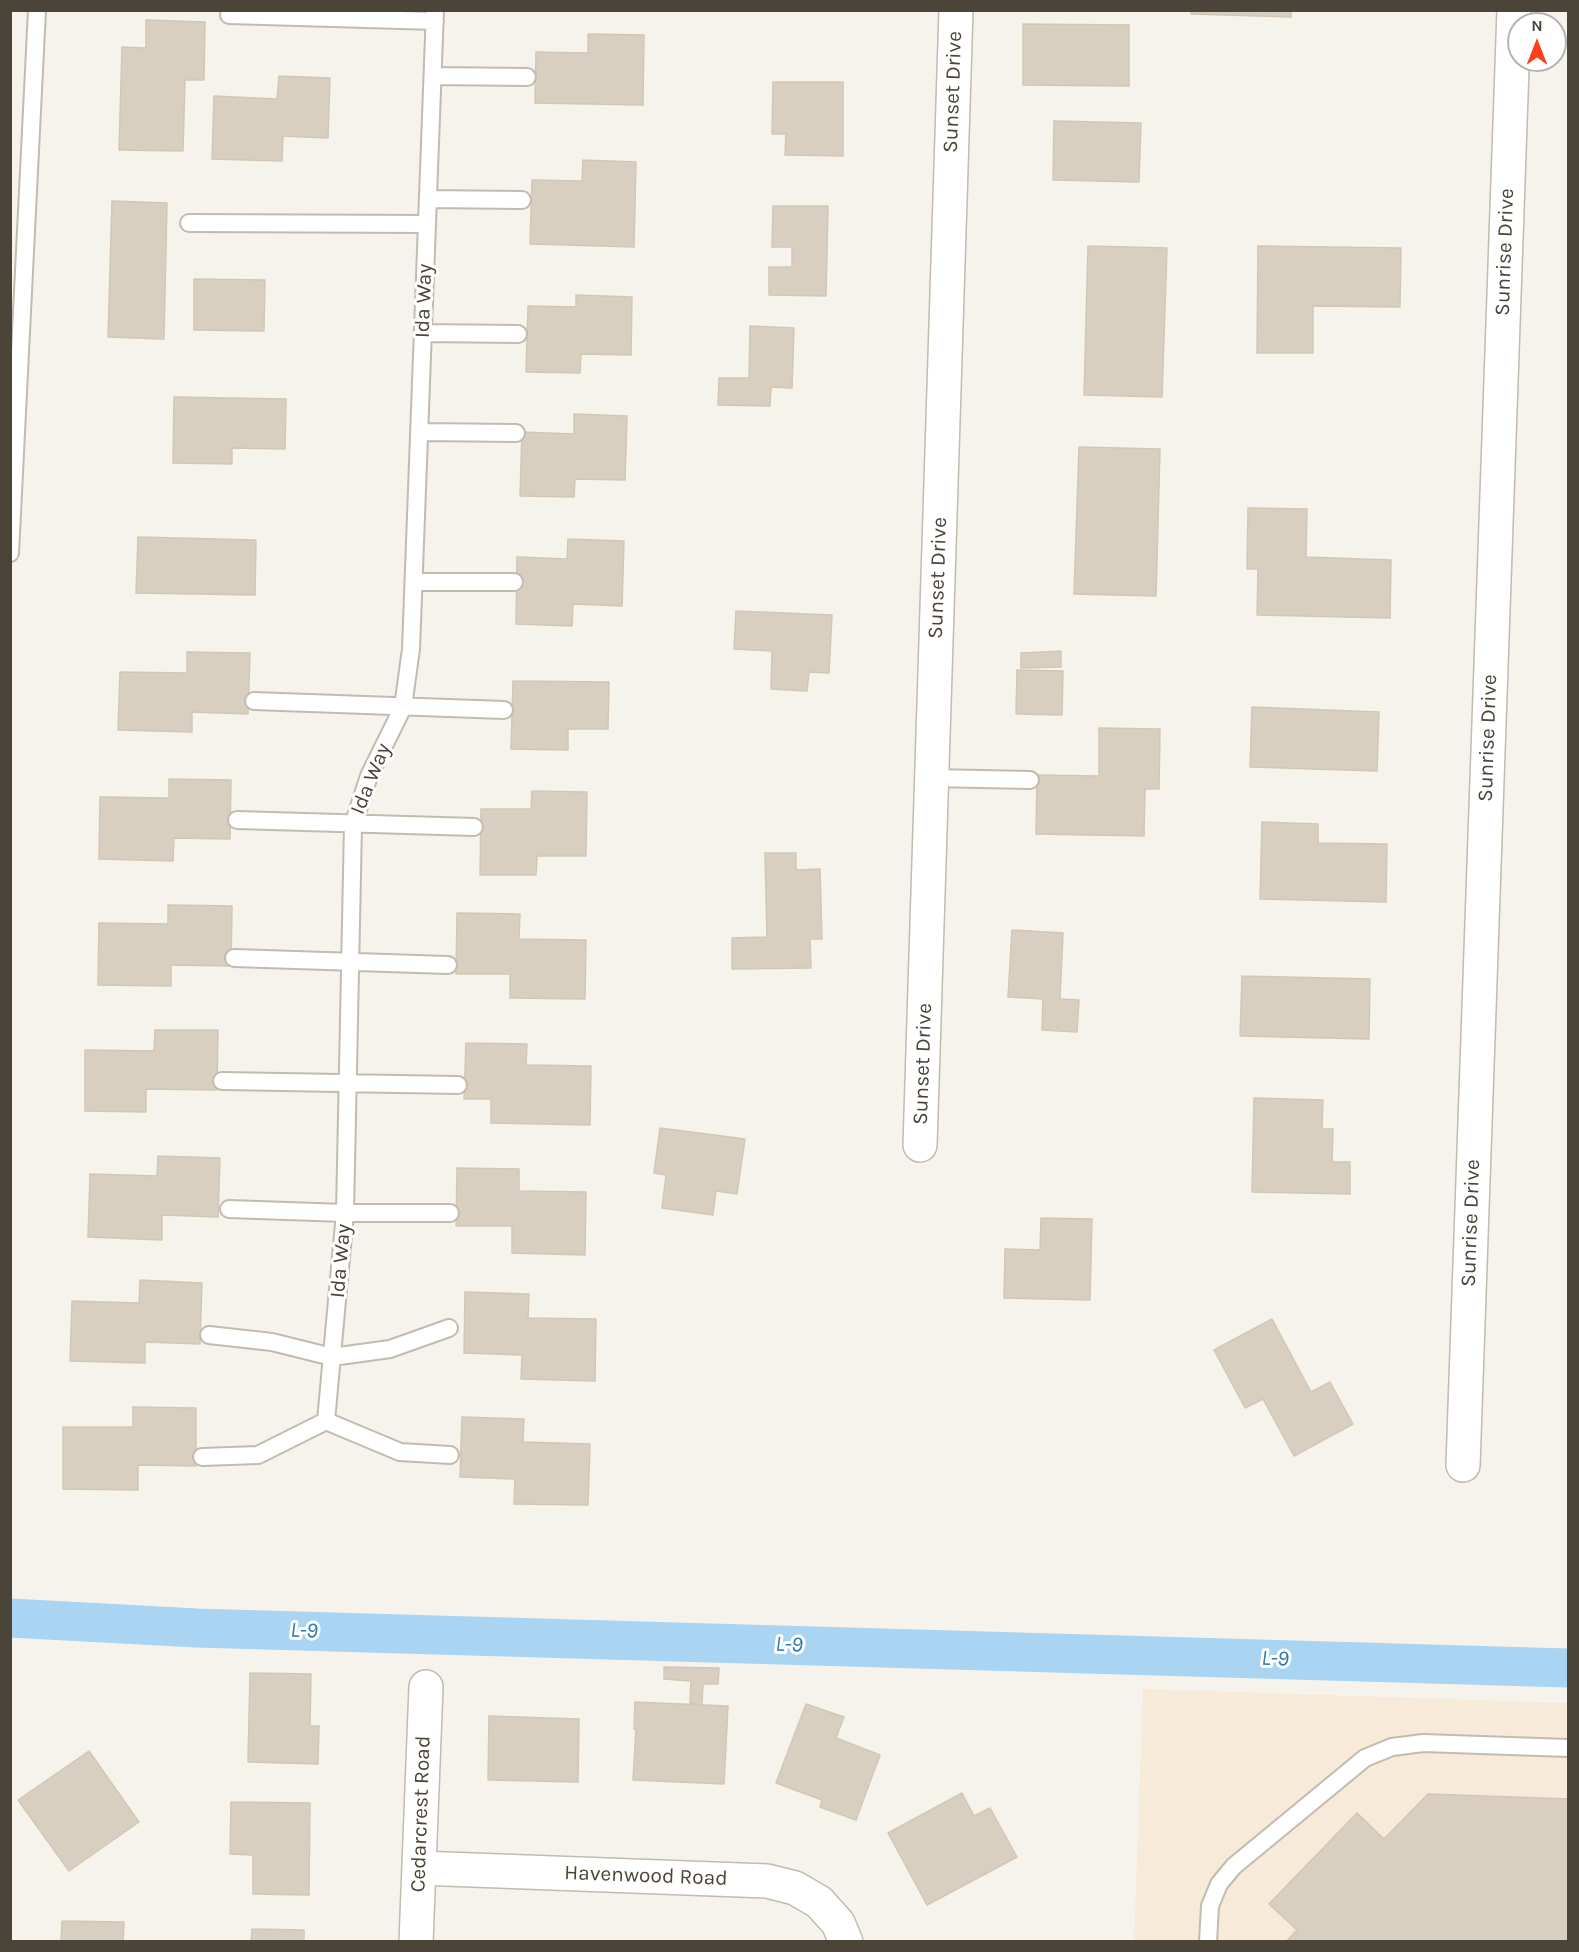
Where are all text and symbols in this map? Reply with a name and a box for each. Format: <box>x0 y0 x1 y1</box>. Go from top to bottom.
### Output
north arrow <box>1507 12 1567 72</box>
text: N <box>1531 16 1543 35</box>
street label: Sunset Drive <box>938 31 968 153</box>
street label: Sunrise Drive <box>1490 188 1520 316</box>
street label: Ida Way <box>410 263 438 339</box>
street label: Sunset Drive <box>923 517 953 639</box>
street label: Sunrise Drive <box>1473 674 1503 802</box>
street label: Ida Way <box>345 740 397 818</box>
street label: Sunset Drive <box>908 1003 938 1125</box>
street label: Sunrise Drive <box>1456 1159 1486 1287</box>
street label: Ida Way <box>325 1223 357 1299</box>
water label: L-9 <box>290 1617 318 1645</box>
water label: L-9 <box>775 1631 803 1659</box>
water label: L-9 <box>1261 1645 1289 1673</box>
street label: Cedarcrest Road <box>406 1735 436 1893</box>
street label: Havenwood Road <box>564 1861 728 1891</box>

